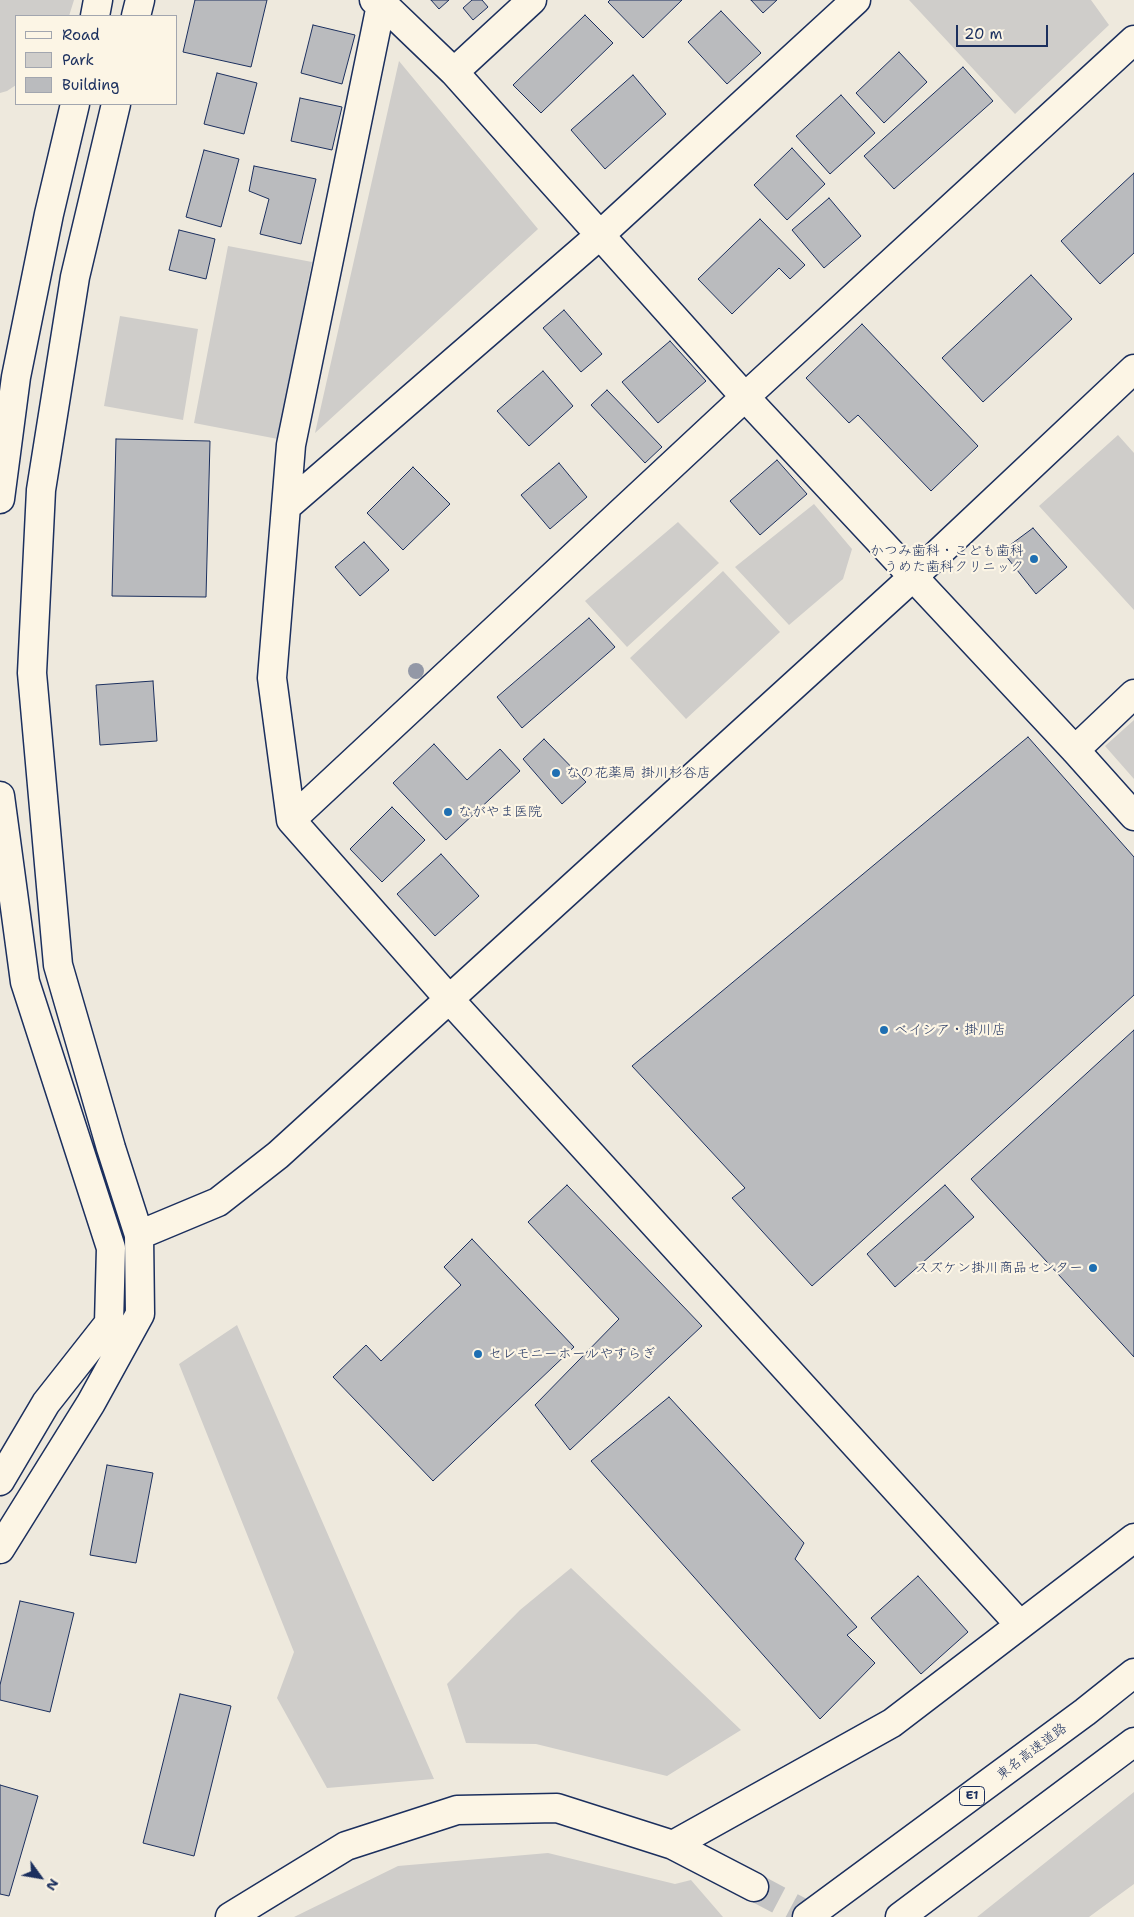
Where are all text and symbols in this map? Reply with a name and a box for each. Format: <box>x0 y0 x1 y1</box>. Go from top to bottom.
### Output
legend <box>15 15 178 105</box>
scale bar <box>959 15 1052 47</box>
text: 20 m <box>964 24 1003 44</box>
text: Road <box>62 25 100 45</box>
text: Park <box>62 50 94 70</box>
text: Building <box>62 75 119 95</box>
place label: かつみ歯科・こども歯科 うめた歯科クリニック <box>870 543 1024 576</box>
marker: かつみ歯科・こども歯科 うめた歯科クリニック <box>1028 553 1040 565</box>
place label: なの花薬局 掛川杉谷店 <box>566 765 711 781</box>
marker: なの花薬局 掛川杉谷店 <box>550 767 562 779</box>
place label: ながやま医院 <box>458 804 542 820</box>
marker: ながやま医院 <box>442 806 454 818</box>
place label: ベイシア・掛川店 <box>894 1022 1006 1038</box>
marker: ベイシア・掛川店 <box>878 1024 890 1036</box>
place label: スズケン掛川商品センター <box>915 1260 1083 1276</box>
marker: スズケン掛川商品センター <box>1087 1262 1099 1274</box>
place label: セレモニーホールやすらぎ <box>488 1346 656 1362</box>
marker: セレモニーホールやすらぎ <box>472 1348 484 1360</box>
street label: 東名高速道路 <box>993 1720 1071 1784</box>
road number: E1 <box>960 1786 984 1805</box>
north arrow <box>15 1852 65 1902</box>
text: N <box>42 1875 63 1894</box>

